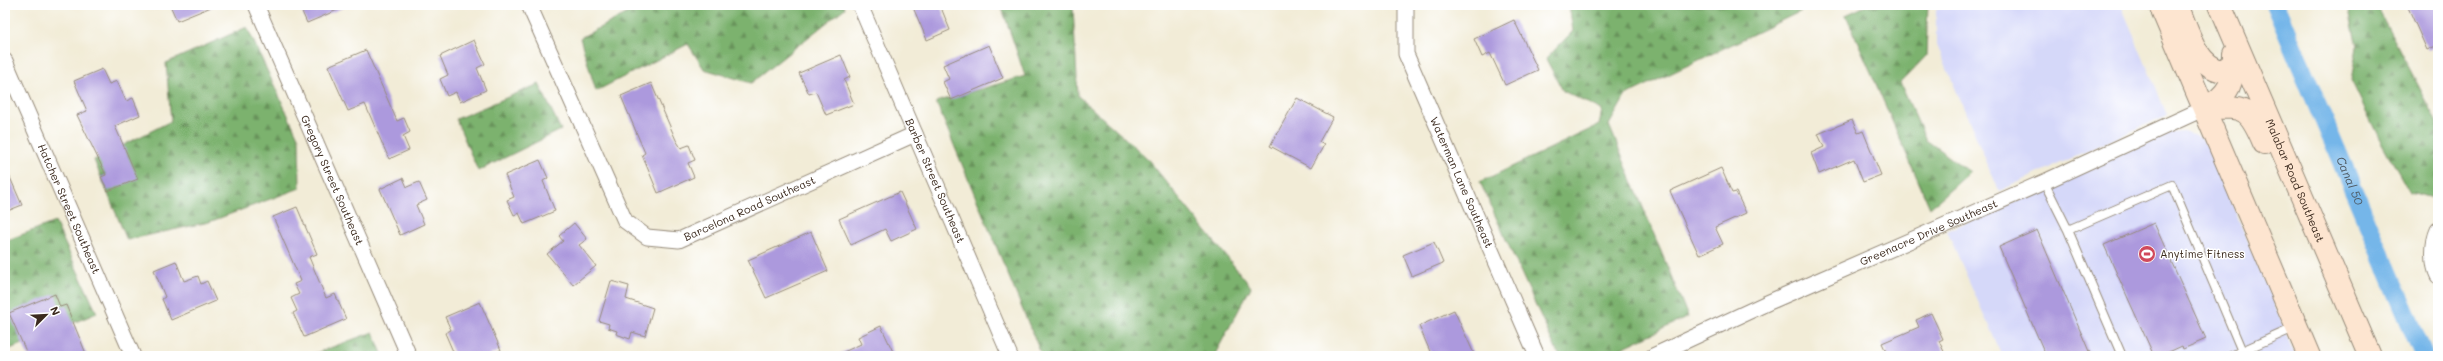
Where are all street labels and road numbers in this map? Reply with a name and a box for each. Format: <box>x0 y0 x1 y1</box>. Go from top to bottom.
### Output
street label: Gregory Street Southeast <box>298 112 368 247</box>
street label: Waterman Lane Southeast <box>1427 114 1497 250</box>
street label: Barber Street Southeast <box>902 116 969 245</box>
street label: Malabar Road Southeast <box>2263 116 2329 245</box>
street label: Hatcher Street Southeast <box>35 141 104 276</box>
street label: Barcelona Road Southeast <box>681 172 818 244</box>
street label: Greenacre Drive Southeast <box>1857 195 2000 269</box>

